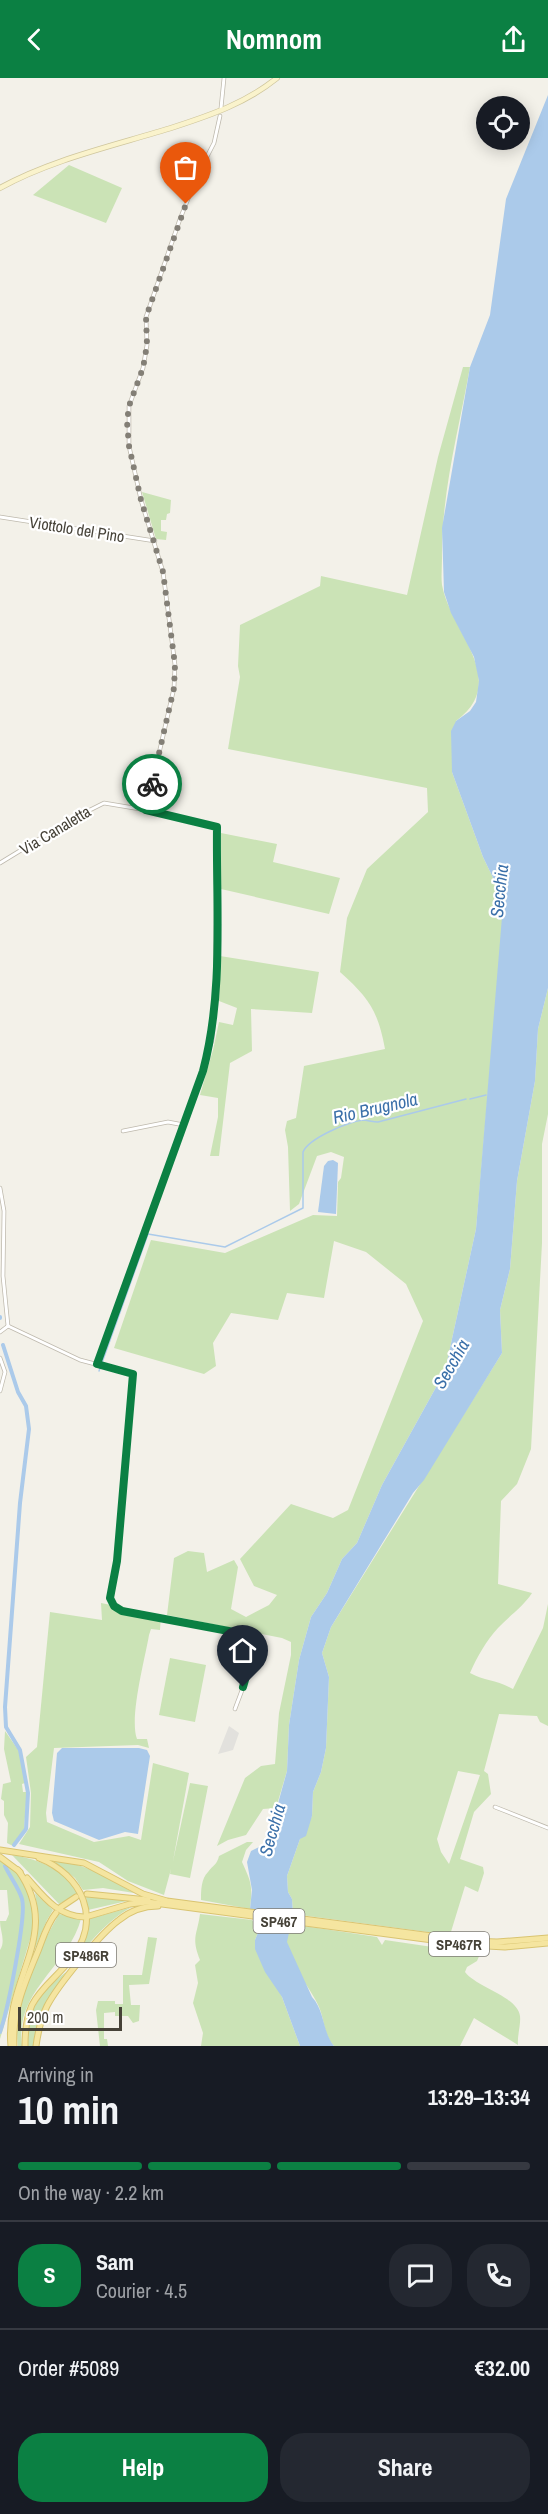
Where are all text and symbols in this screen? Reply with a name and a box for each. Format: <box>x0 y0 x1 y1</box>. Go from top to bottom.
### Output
text: Nomnom <box>226 21 322 57</box>
icon: back <box>18 23 51 56</box>
icon: share <box>497 23 530 56</box>
map controls <box>476 96 530 150</box>
button: locate <box>476 96 530 150</box>
pin <box>160 142 211 204</box>
icon: bag <box>169 151 202 184</box>
street label: Viottolo del Pino <box>28 511 126 547</box>
courier <box>122 754 182 814</box>
icon: bike <box>136 768 169 801</box>
street label: Via Canaletta <box>15 800 95 860</box>
water label: Secchia <box>484 863 514 919</box>
water label: Rio Brugnola <box>330 1086 420 1130</box>
water label: Secchia <box>427 1335 475 1393</box>
pin <box>217 1625 268 1687</box>
icon: home <box>226 1634 259 1667</box>
water label: Secchia <box>253 1801 291 1859</box>
road number: SP467 <box>254 1909 304 1933</box>
road number: SP467R <box>429 1932 489 1956</box>
road number: SP486R <box>56 1943 116 1967</box>
scale bar <box>18 2004 122 2032</box>
text: 200 m <box>27 2006 63 2028</box>
text: Arriving in <box>18 2061 94 2088</box>
text: 13:29–13:34 <box>428 2082 530 2112</box>
text: 10 min <box>18 2084 119 2136</box>
text: On the way · 2.2 km <box>18 2179 164 2206</box>
button: chat <box>389 2244 452 2307</box>
button: phone <box>467 2244 530 2307</box>
text: Sam <box>96 2247 134 2277</box>
text: S <box>43 2260 56 2290</box>
text: Courier · 4.5 <box>96 2277 187 2304</box>
text: Order #5089 <box>18 2353 119 2383</box>
text: €32.00 <box>475 2353 530 2383</box>
button: Help <box>18 2433 268 2502</box>
button: Share <box>280 2433 530 2502</box>

